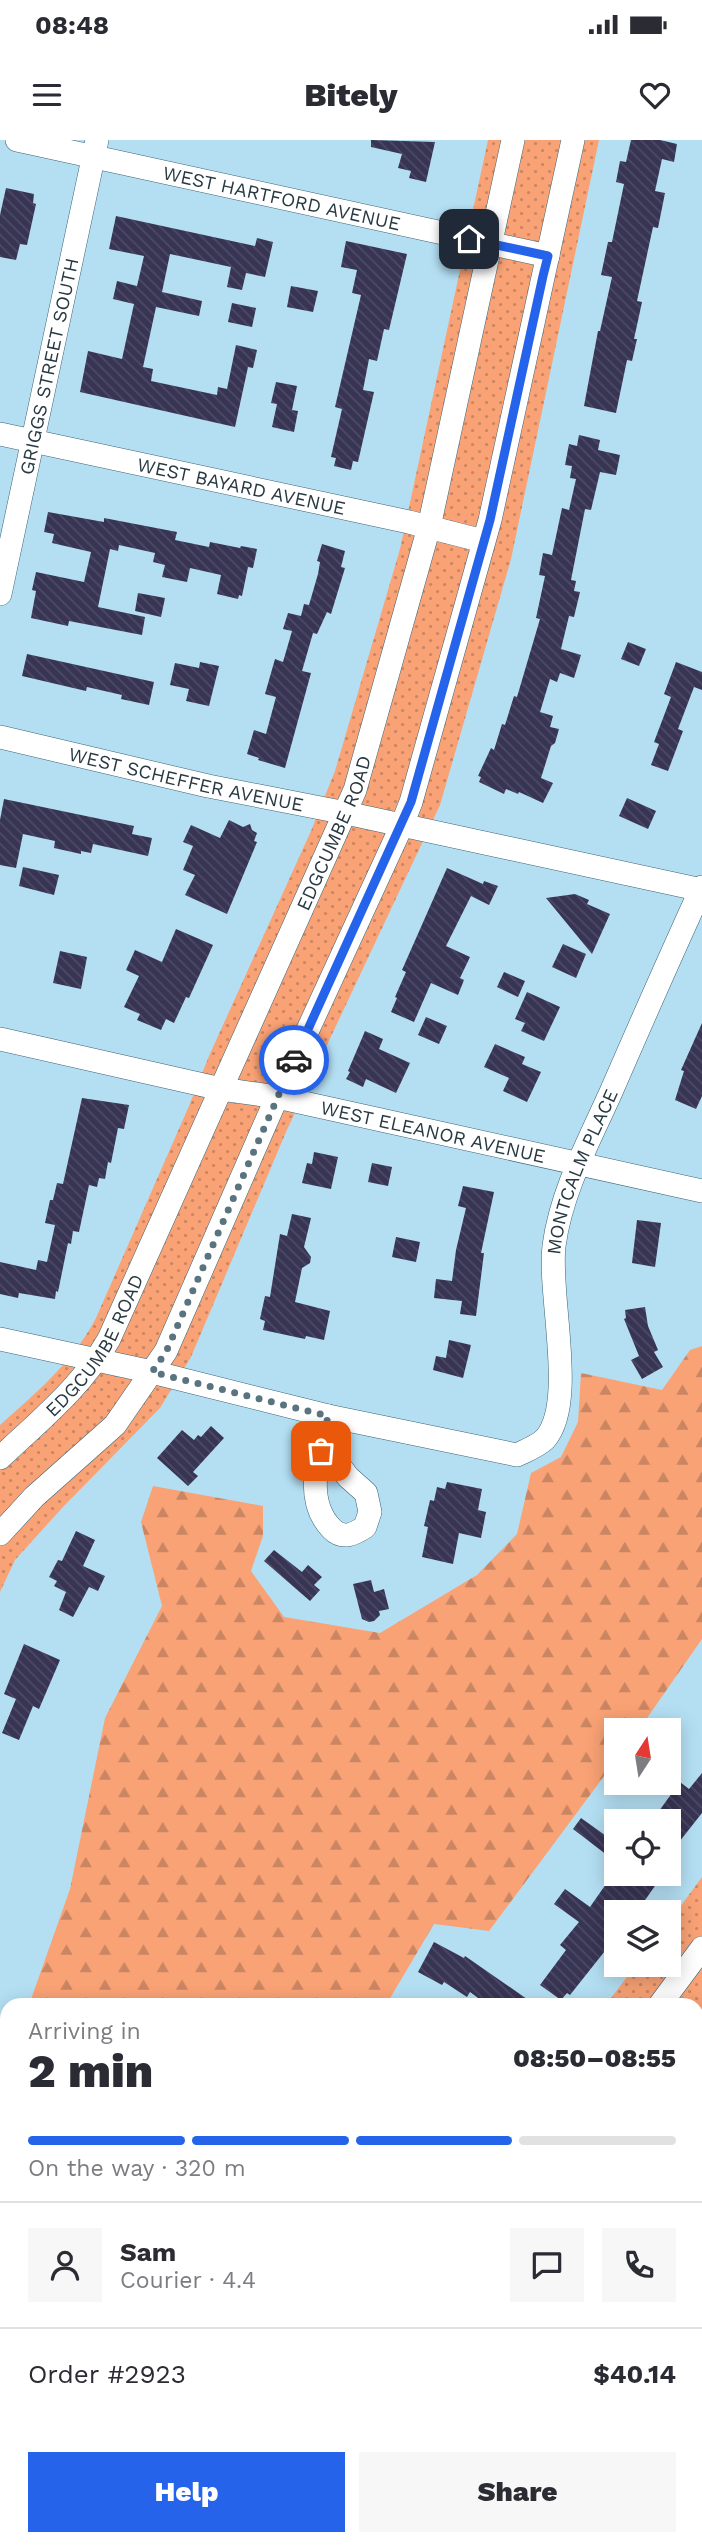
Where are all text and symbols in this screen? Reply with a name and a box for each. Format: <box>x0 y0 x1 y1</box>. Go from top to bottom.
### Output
text: 08:48 <box>35 10 109 40</box>
icon: menu <box>28 76 66 114</box>
text: Bitely <box>304 76 398 114</box>
icon: heart <box>636 76 674 114</box>
street label: WEST HARTFORD AVENUE <box>161 161 403 235</box>
pin <box>439 209 499 269</box>
icon: home <box>450 220 488 258</box>
street label: GRIGGS STREET SOUTH <box>15 256 84 477</box>
street label: WEST BAYARD AVENUE <box>135 453 348 520</box>
street label: WEST SCHEFFER AVENUE <box>66 743 306 816</box>
street label: EDGCUMBE ROAD <box>292 753 376 914</box>
courier <box>259 1025 329 1095</box>
icon: car <box>275 1041 313 1079</box>
street label: MONTCALM PLACE <box>542 1085 623 1256</box>
street label: WEST ELEANOR AVENUE <box>318 1096 548 1168</box>
street label: EDGCUMBE ROAD <box>41 1271 149 1422</box>
pin <box>291 1421 351 1481</box>
icon: bag <box>302 1432 340 1470</box>
north arrow <box>604 1718 681 1796</box>
map controls <box>604 1718 681 1977</box>
button: locate <box>604 1809 681 1886</box>
button: layers <box>604 1900 681 1977</box>
text: Arriving in <box>28 2018 141 2045</box>
text: 08:50–08:55 <box>513 2043 676 2073</box>
text: 2 min <box>28 2044 153 2098</box>
text: On the way · 320 m <box>28 2155 246 2182</box>
button: person <box>28 2228 102 2302</box>
button: chat <box>510 2228 584 2302</box>
button: phone <box>602 2228 676 2302</box>
text: Sam <box>120 2237 176 2267</box>
text: Courier · 4.4 <box>120 2267 256 2294</box>
text: Order #2923 <box>28 2359 186 2389</box>
text: $40.14 <box>593 2359 676 2389</box>
button: Help <box>28 2452 345 2532</box>
button: Share <box>359 2452 676 2532</box>

